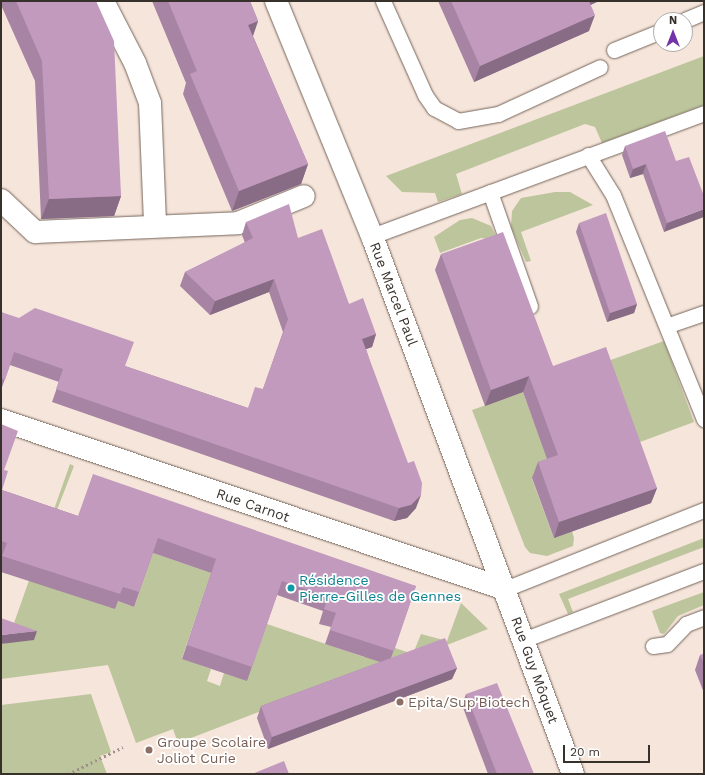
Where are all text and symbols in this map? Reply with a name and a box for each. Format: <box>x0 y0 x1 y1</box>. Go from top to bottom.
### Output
north arrow <box>653 12 693 52</box>
text: N <box>669 14 677 27</box>
street label: Rue Marcel Paul <box>366 240 422 348</box>
street label: Rue Carnot <box>214 485 292 525</box>
place label: Résidence Pierre-Gilles de Gennes <box>299 572 461 604</box>
marker: Résidence Pierre-Gilles de Gennes <box>286 583 296 593</box>
street label: Rue Guy Môquet <box>508 614 562 726</box>
place label: Epita/Sup'Biotech <box>408 694 530 710</box>
marker: Epita/Sup'Biotech <box>395 697 405 707</box>
place label: Groupe Scolaire Joliot Curie <box>157 734 266 766</box>
scale bar <box>565 737 652 763</box>
marker: Groupe Scolaire Joliot Curie <box>144 745 154 755</box>
text: 20 m <box>570 745 600 759</box>

